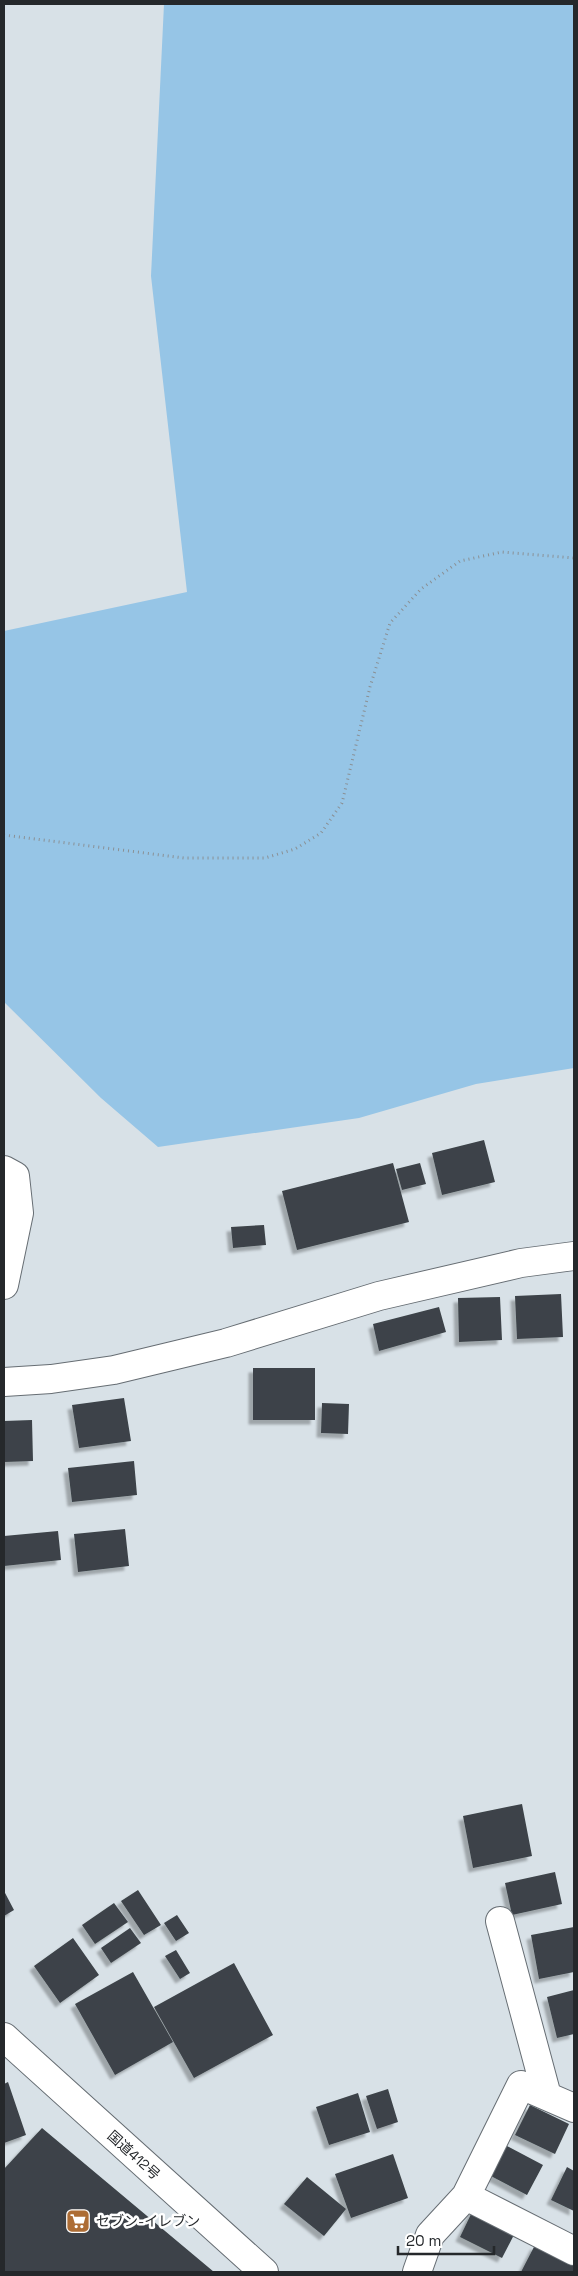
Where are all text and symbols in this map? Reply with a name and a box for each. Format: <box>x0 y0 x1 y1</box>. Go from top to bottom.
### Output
street label: 国道412号 <box>104 2127 164 2183</box>
supermarket icon: セブン-イレブン <box>65 2208 91 2234</box>
place label: セブン-イレブン <box>96 2212 200 2230</box>
scale bar <box>398 2224 494 2256</box>
text: 20 m <box>406 2231 441 2250</box>

